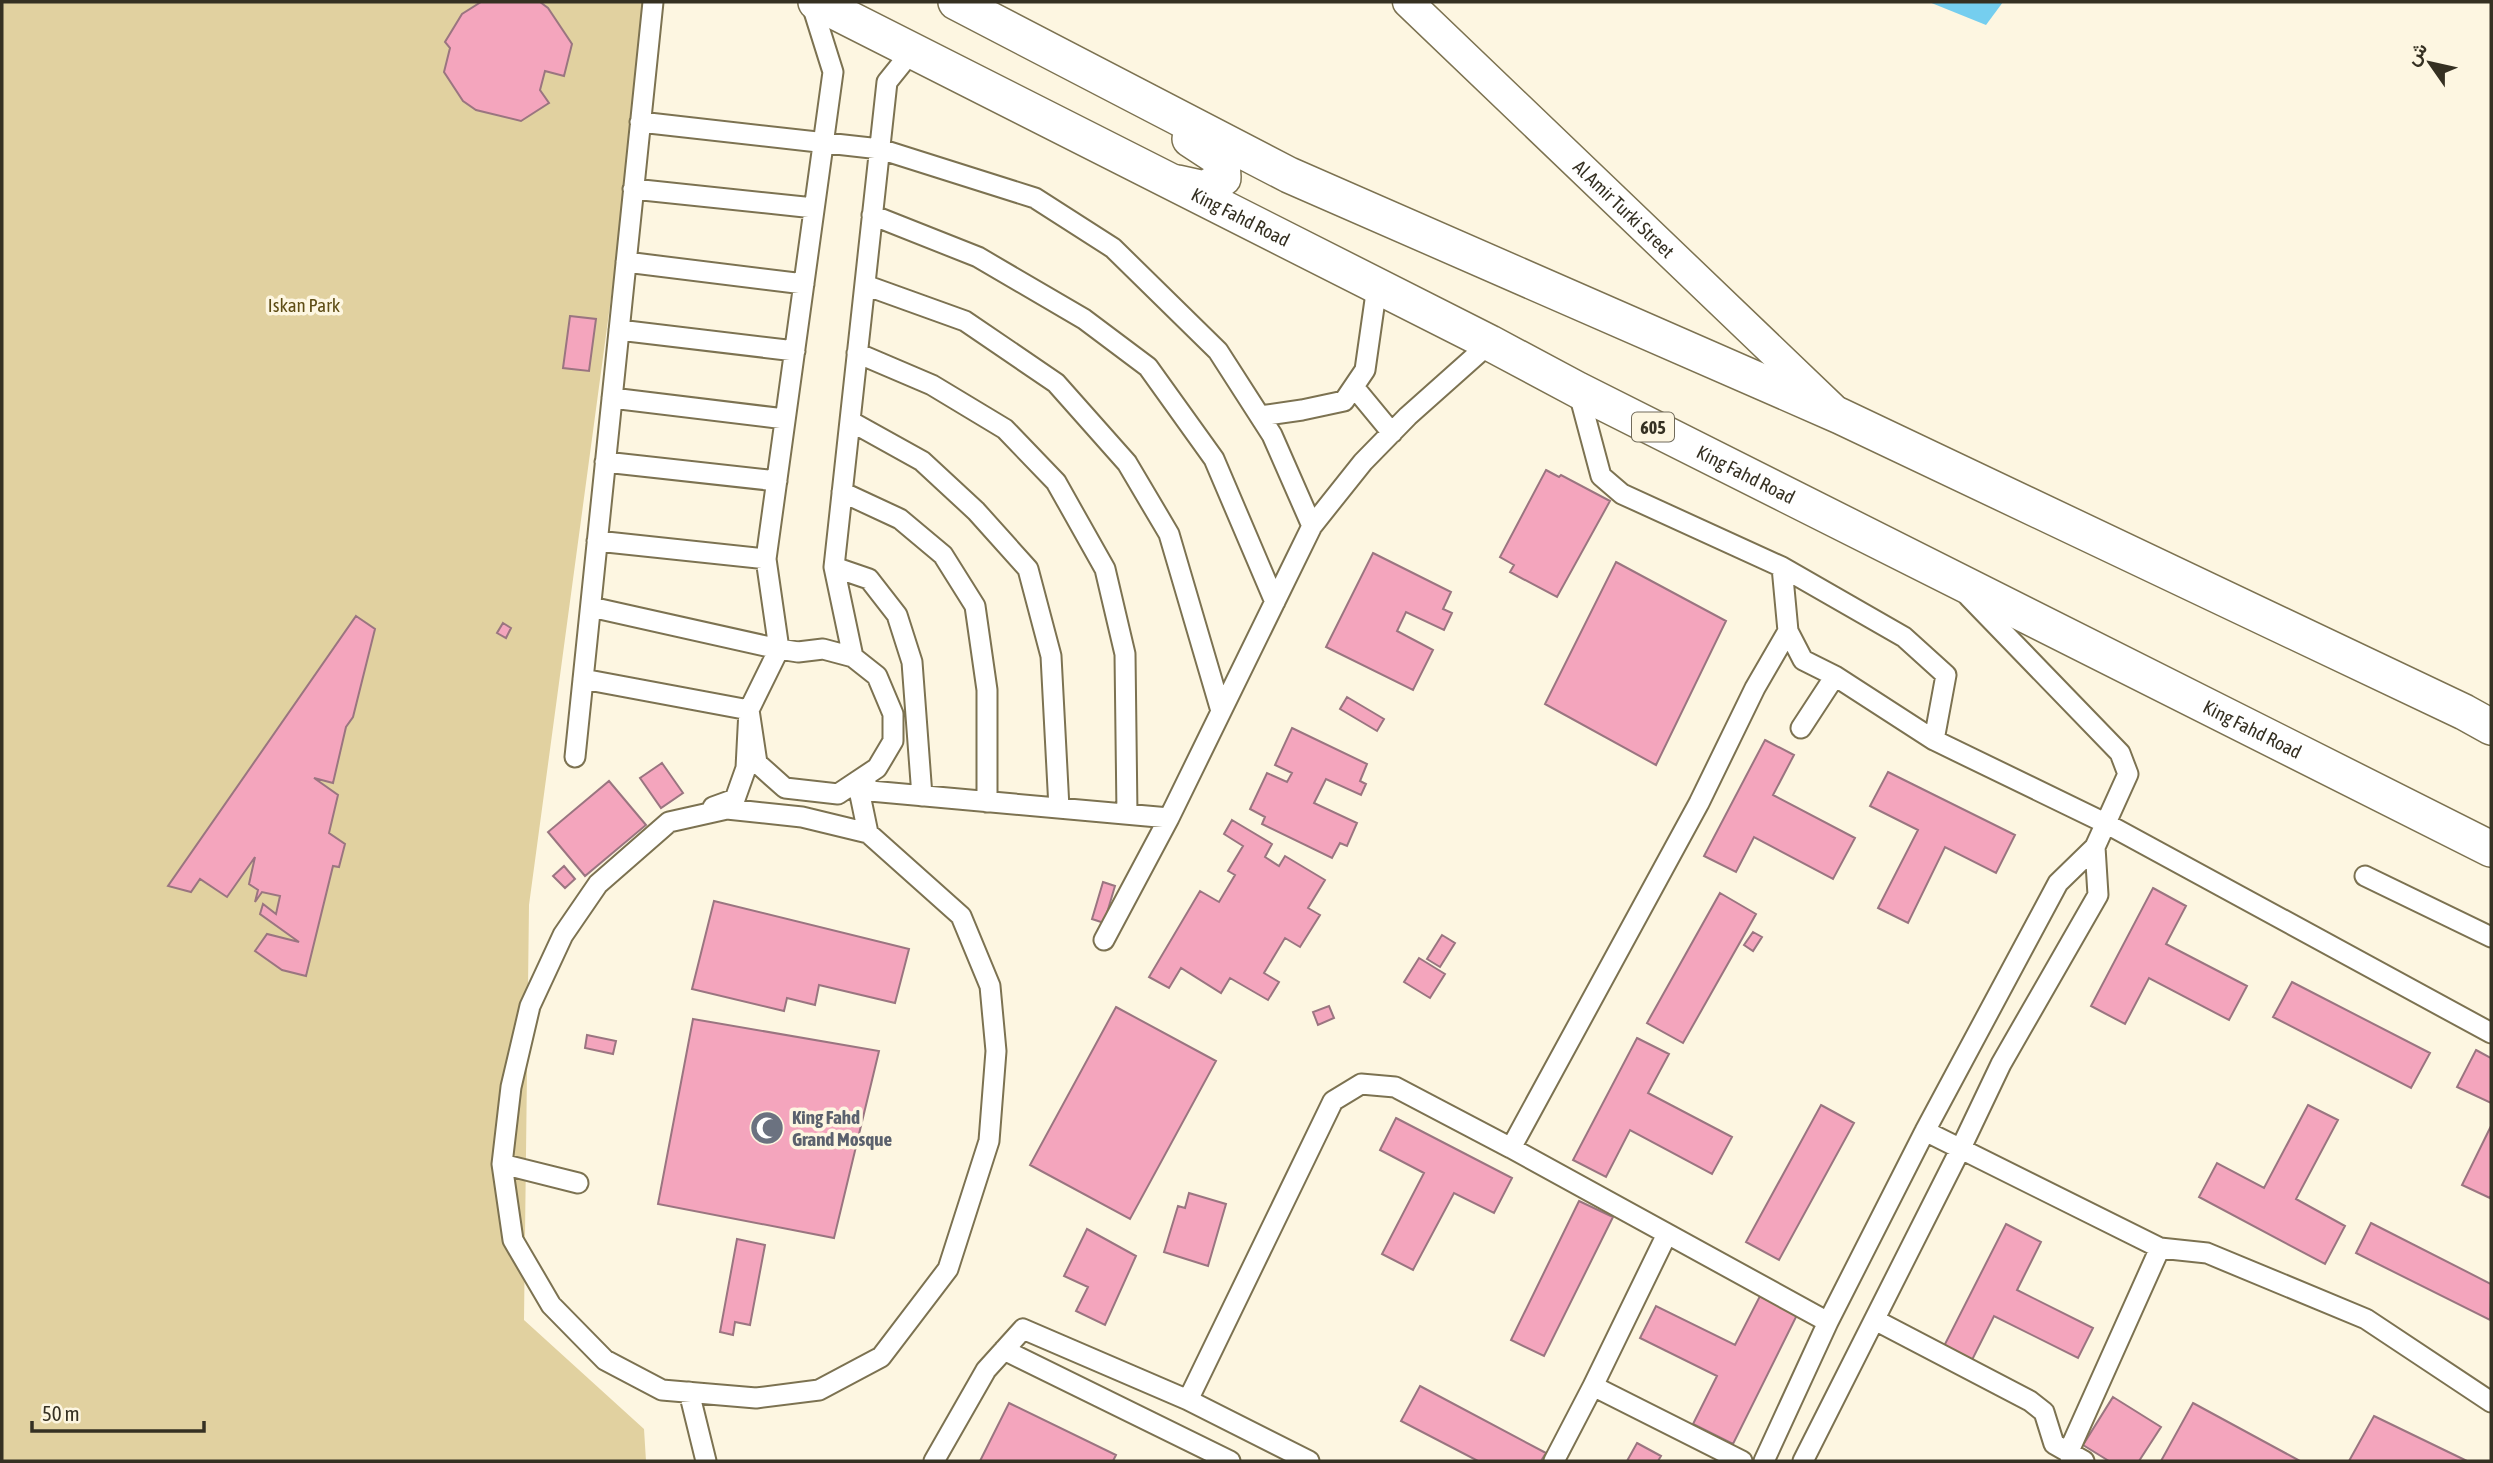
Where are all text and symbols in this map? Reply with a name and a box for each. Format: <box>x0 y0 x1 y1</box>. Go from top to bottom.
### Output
north arrow <box>2395 28 2465 98</box>
text: ش <box>2400 38 2432 70</box>
street label: Al Amir Turki Street <box>1569 155 1679 262</box>
street label: King Fahd Road <box>1188 183 1293 251</box>
park label: Iskan Park <box>268 294 341 316</box>
road number: 605 <box>1632 412 1674 442</box>
street label: King Fahd Road <box>1693 441 1799 508</box>
street label: King Fahd Road <box>2200 695 2305 763</box>
place label: King Fahd Grand Mosque <box>792 1106 893 1150</box>
mosque icon: King Fahd Grand Mosque <box>748 1109 786 1147</box>
scale bar <box>32 1390 203 1434</box>
text: 50 m <box>42 1401 80 1425</box>

